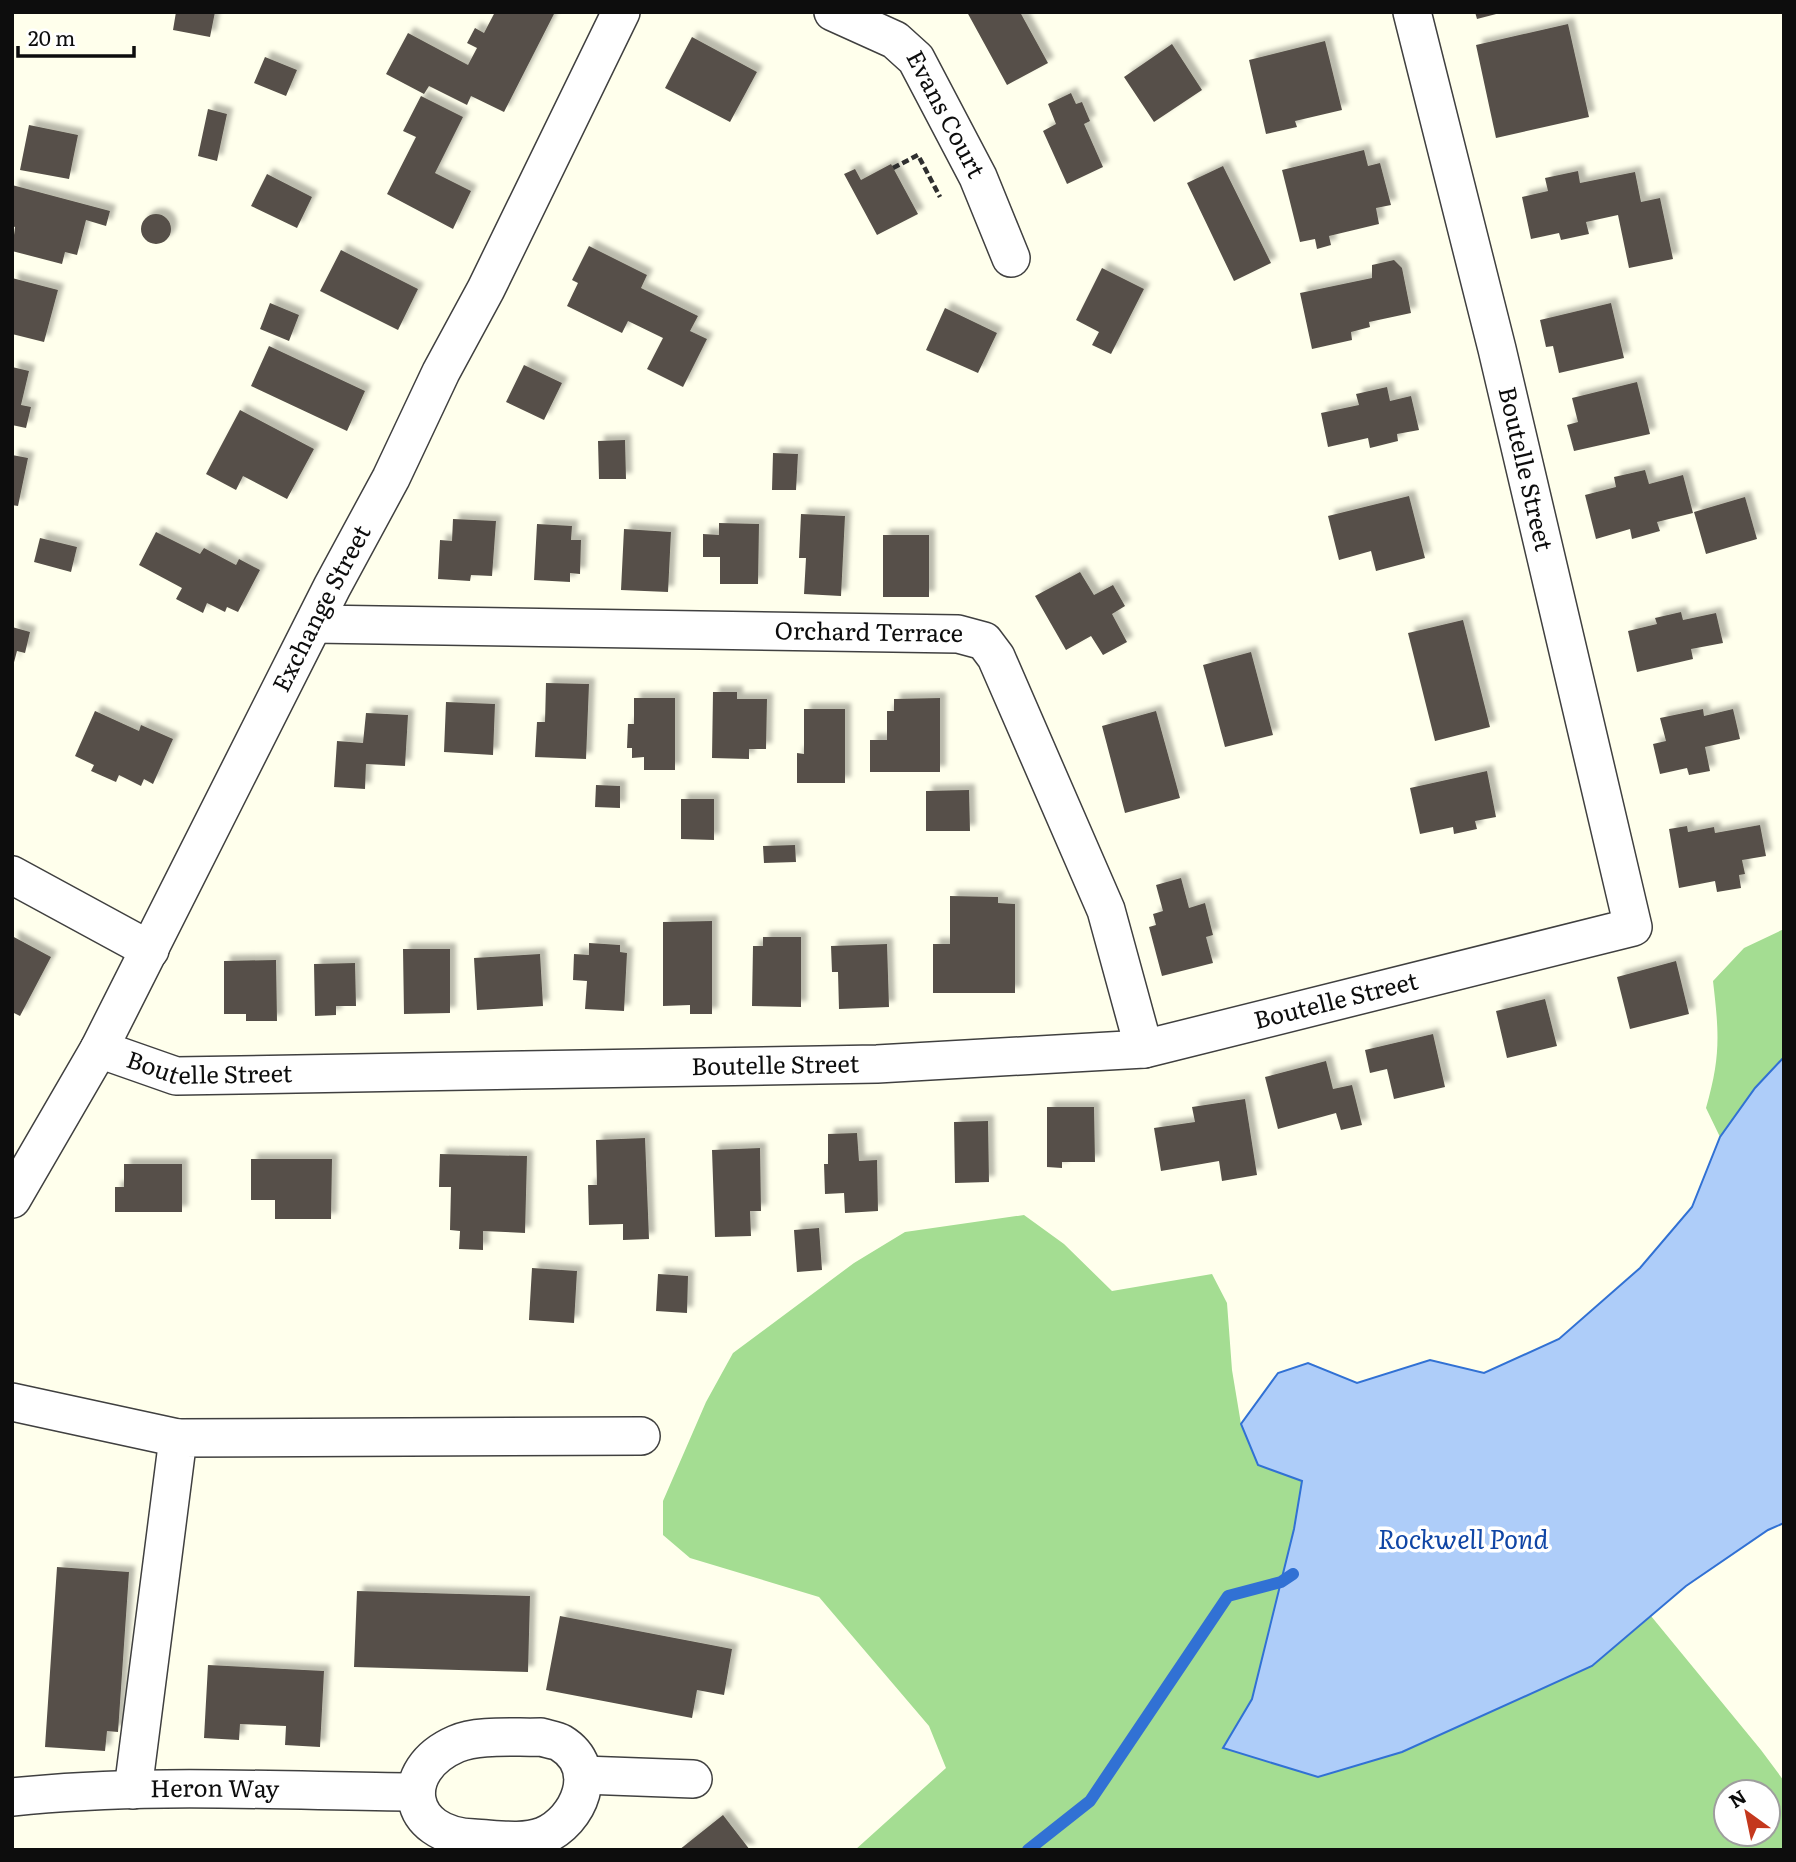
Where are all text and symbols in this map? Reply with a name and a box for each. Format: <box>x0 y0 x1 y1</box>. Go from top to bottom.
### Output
scale bar <box>18 14 133 58</box>
text: 20 m <box>28 21 75 52</box>
street label: Evans Court <box>899 43 995 183</box>
street label: Boutelle Street <box>1492 383 1563 554</box>
street label: Exchange Street <box>262 517 378 697</box>
street label: Orchard Terrace <box>774 611 963 649</box>
street label: Boutelle Street <box>1250 961 1421 1036</box>
street label: Boutelle Street <box>122 1040 293 1091</box>
street label: Boutelle Street <box>691 1044 860 1082</box>
water label: Rockwell Pond <box>1378 1518 1548 1557</box>
street label: Heron Way <box>150 1769 280 1805</box>
north arrow <box>1712 1778 1782 1848</box>
text: N <box>1723 1782 1752 1814</box>

